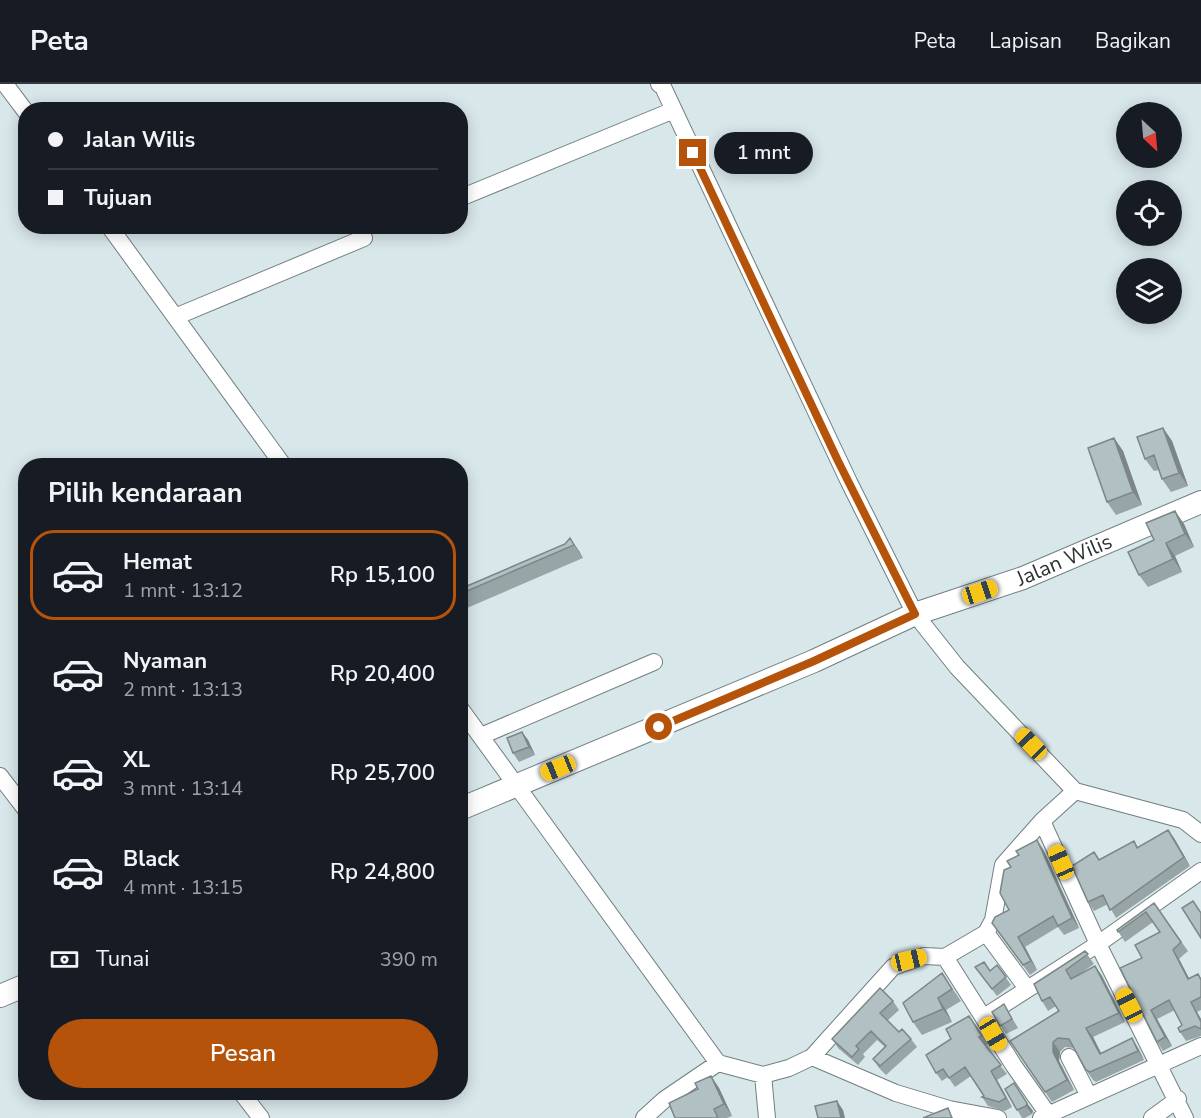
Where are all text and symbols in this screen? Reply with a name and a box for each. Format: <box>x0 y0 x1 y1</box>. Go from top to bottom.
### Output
text: Peta <box>30 22 89 60</box>
text: Peta <box>914 27 956 55</box>
text: Lapisan <box>989 27 1062 55</box>
text: Bagikan <box>1095 27 1171 55</box>
north arrow <box>1116 102 1182 168</box>
map controls <box>1116 102 1182 324</box>
text: Jalan Wilis <box>84 125 195 155</box>
callout: 1 mnt <box>714 132 813 174</box>
route end <box>679 139 706 166</box>
text: 1 mnt <box>737 139 790 166</box>
button: locate <box>1116 180 1182 246</box>
text: Tujuan <box>84 183 152 213</box>
button: layers <box>1116 258 1182 324</box>
text: Pilih kendaraan <box>48 475 242 512</box>
street label: Jalan Wilis <box>1011 527 1116 593</box>
text: Hemat <box>123 547 192 577</box>
icon: car <box>51 548 105 602</box>
text: Rp 15,100 <box>330 560 435 590</box>
text: 1 mnt · 13:12 <box>123 577 243 604</box>
car <box>960 578 1000 606</box>
text: Nyaman <box>123 646 207 676</box>
icon: car <box>51 647 105 701</box>
text: Rp 20,400 <box>330 659 435 689</box>
text: 2 mnt · 13:13 <box>123 676 243 703</box>
route start <box>645 713 672 740</box>
car <box>1012 725 1050 763</box>
text: XL <box>123 745 150 775</box>
icon: car <box>51 746 105 800</box>
car <box>538 753 578 783</box>
text: Rp 25,700 <box>330 758 435 788</box>
text: 3 mnt · 13:14 <box>123 775 243 802</box>
car <box>1045 842 1077 882</box>
text: Black <box>123 844 179 874</box>
icon: car <box>51 845 105 899</box>
text: Rp 24,800 <box>330 857 435 887</box>
text: 4 mnt · 13:15 <box>123 874 243 901</box>
icon: cash <box>48 943 81 976</box>
text: Tunai <box>96 944 149 974</box>
text: 390 m <box>380 946 438 973</box>
car <box>889 947 929 973</box>
car <box>1113 985 1145 1025</box>
car <box>976 1014 1010 1054</box>
button: Pesan <box>48 1019 438 1088</box>

